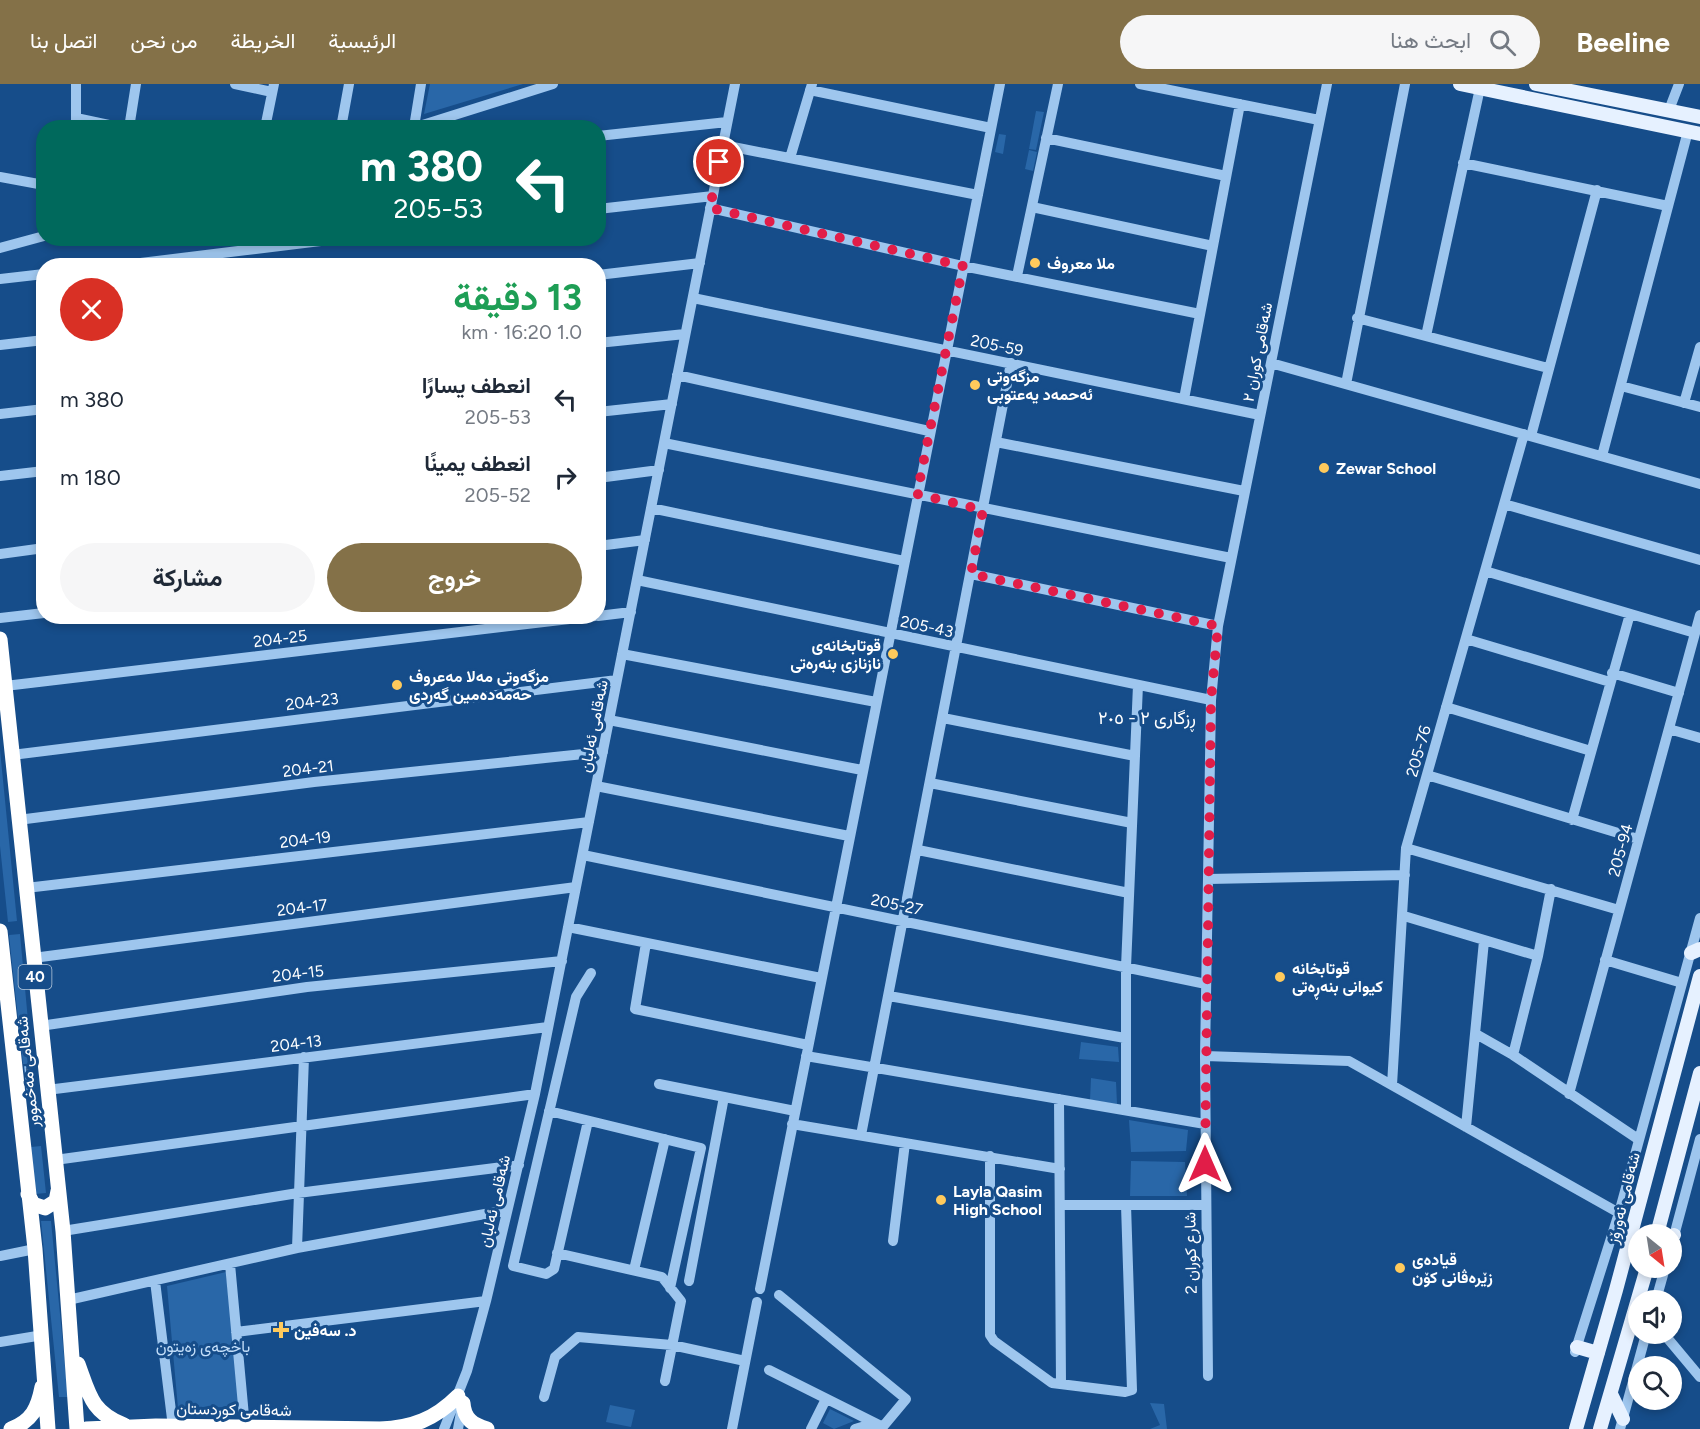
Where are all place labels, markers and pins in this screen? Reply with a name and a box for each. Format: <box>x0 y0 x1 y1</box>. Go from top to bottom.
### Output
pin <box>693 136 744 187</box>
place label: ملا معروف <box>1047 254 1115 274</box>
marker: ملا معروف <box>1028 256 1042 270</box>
place label: مزگەوتی ئەحمەد یەعتوبی <box>987 367 1093 405</box>
marker: مزگەوتی ئەحمەد یەعتوبی <box>968 378 982 392</box>
place label: Zewar School <box>1336 459 1436 478</box>
marker: Zewar School <box>1317 461 1331 475</box>
place label: قوتابخانەی نازنازی بنەرەتی <box>790 636 881 674</box>
marker: قوتابخانەی نازنازی بنەرەتی <box>886 647 900 661</box>
place label: مزگەوتی مەلا مەعروف حەمەدەمین گەردی <box>409 667 549 705</box>
marker: مزگەوتی مەلا مەعروف حەمەدەمین گەردی <box>390 678 404 692</box>
place label: قوتابخانە کیوانی بنەڕەتی <box>1292 959 1383 1000</box>
marker: قوتابخانە کیوانی بنەڕەتی <box>1273 970 1287 984</box>
place label: Layla Qasim High School <box>953 1182 1042 1219</box>
marker: Layla Qasim High School <box>934 1193 948 1207</box>
place label: قیادەی زێرەڤانی کۆن <box>1412 1250 1493 1288</box>
marker: قیادەی زێرەڤانی کۆن <box>1393 1261 1407 1275</box>
marker: د. سەفین <box>272 1321 290 1339</box>
place label: د. سەفین <box>294 1321 357 1340</box>

